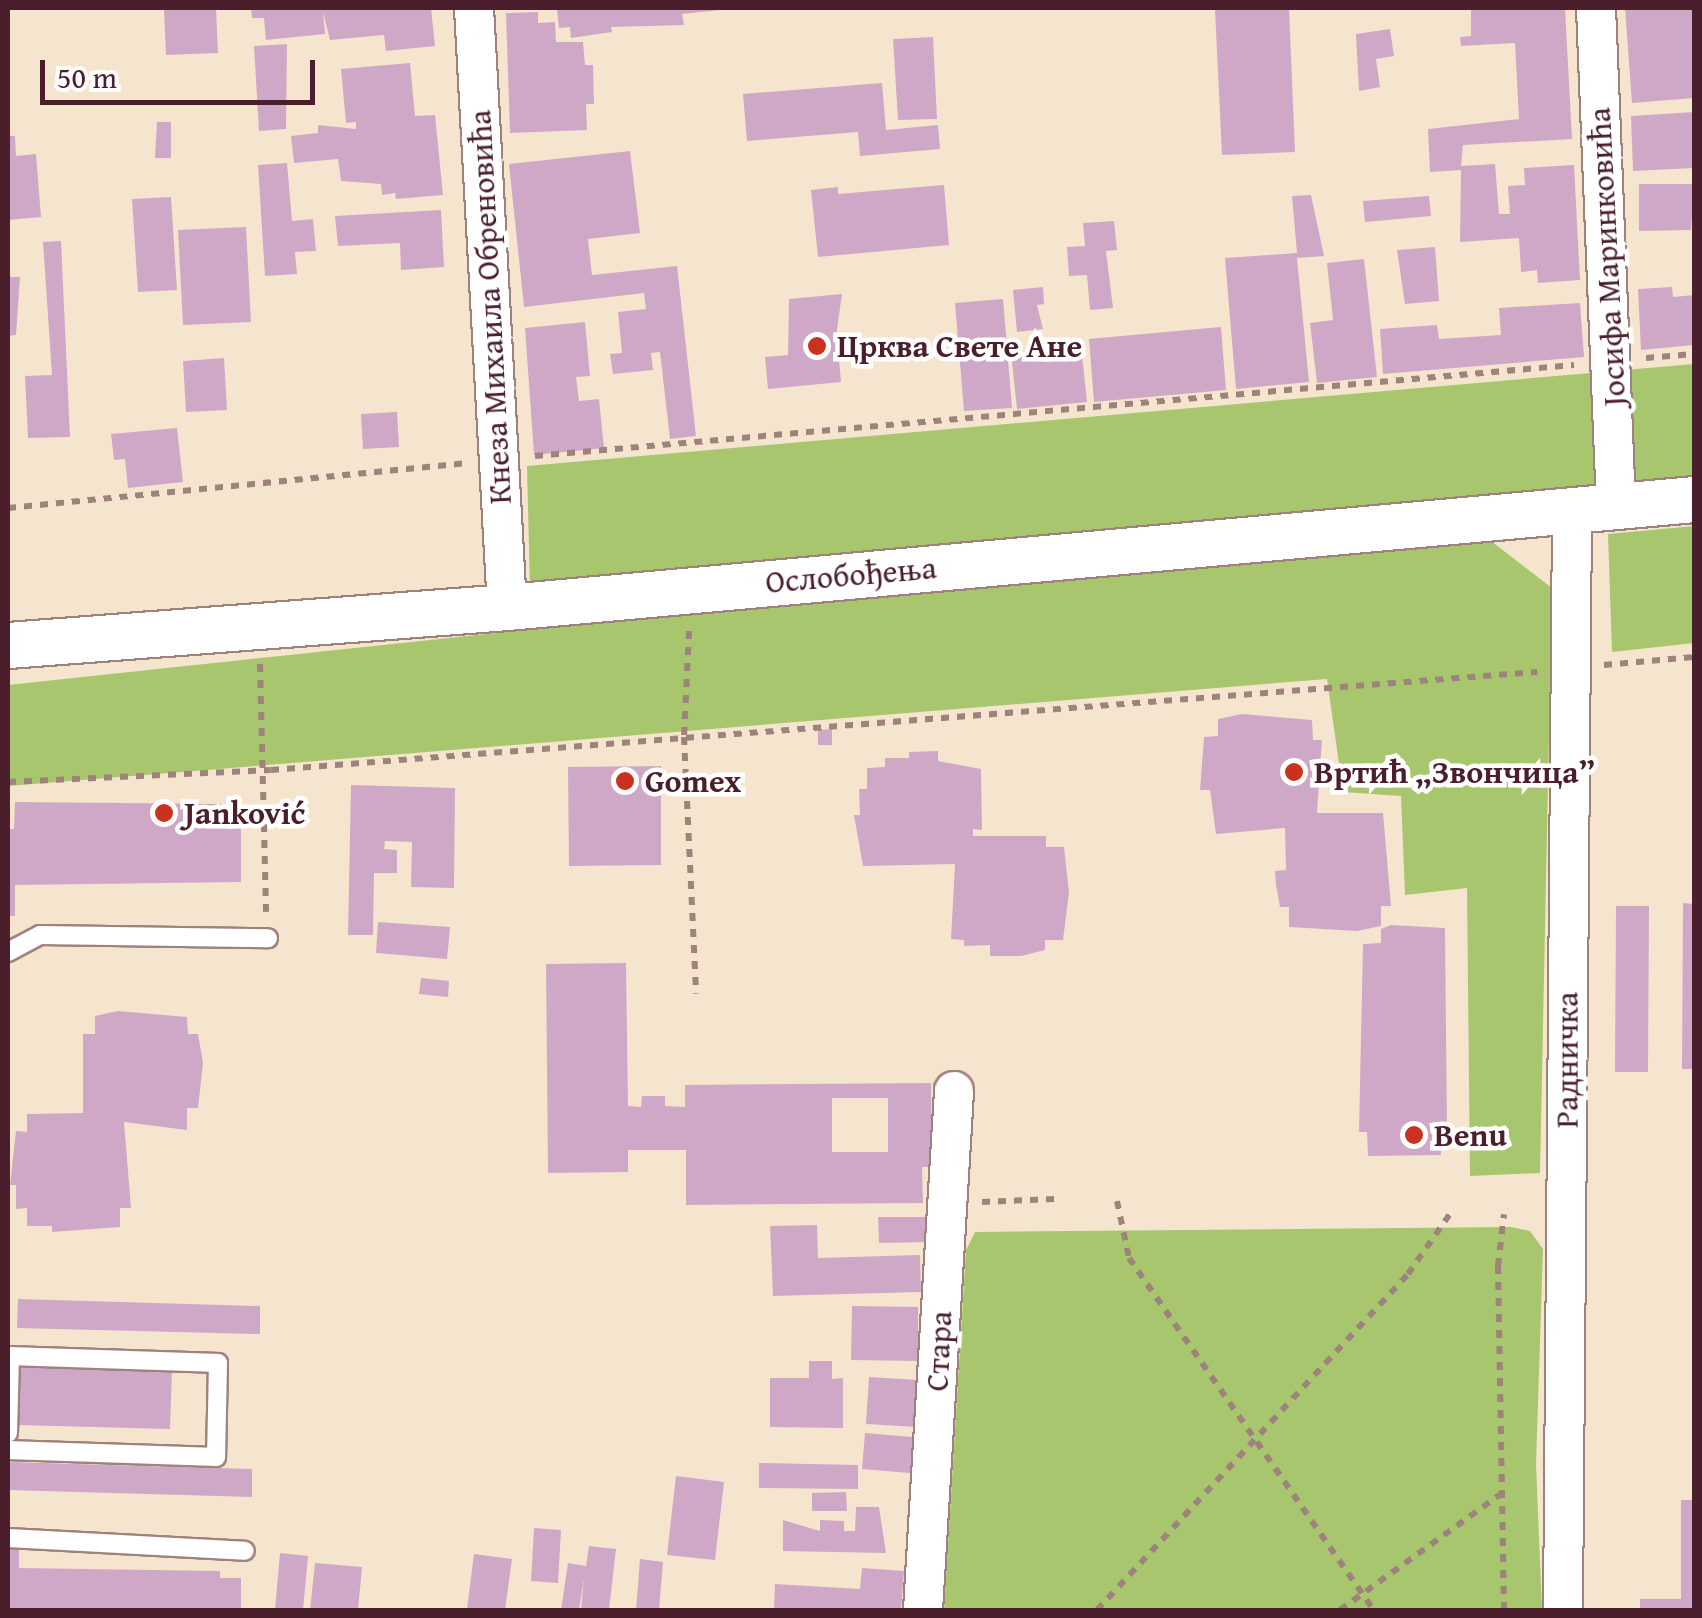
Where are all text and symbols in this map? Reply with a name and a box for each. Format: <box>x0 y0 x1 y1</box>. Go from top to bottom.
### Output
scale bar <box>45 40 320 102</box>
text: 50 m <box>57 55 117 99</box>
street label: Јосифа Маринковића <box>1580 106 1634 408</box>
street label: Кнеза Михаила Обреновића <box>460 109 520 505</box>
place label: Црква Свете Ане <box>837 327 1082 365</box>
marker: Црква Свете Ане <box>806 335 828 357</box>
street label: Ослобођења <box>764 548 938 602</box>
place label: Вртић „Звончица” <box>1314 753 1595 791</box>
marker: Вртић „Звончица” <box>1283 761 1305 783</box>
place label: Gomex <box>645 762 741 800</box>
marker: Gomex <box>614 770 636 792</box>
place label: Janković <box>184 794 305 832</box>
marker: Janković <box>153 802 175 824</box>
street label: Радничка <box>1548 992 1586 1128</box>
place label: Benu <box>1434 1116 1507 1154</box>
marker: Benu <box>1403 1124 1425 1146</box>
street label: Стара <box>918 1310 960 1392</box>

